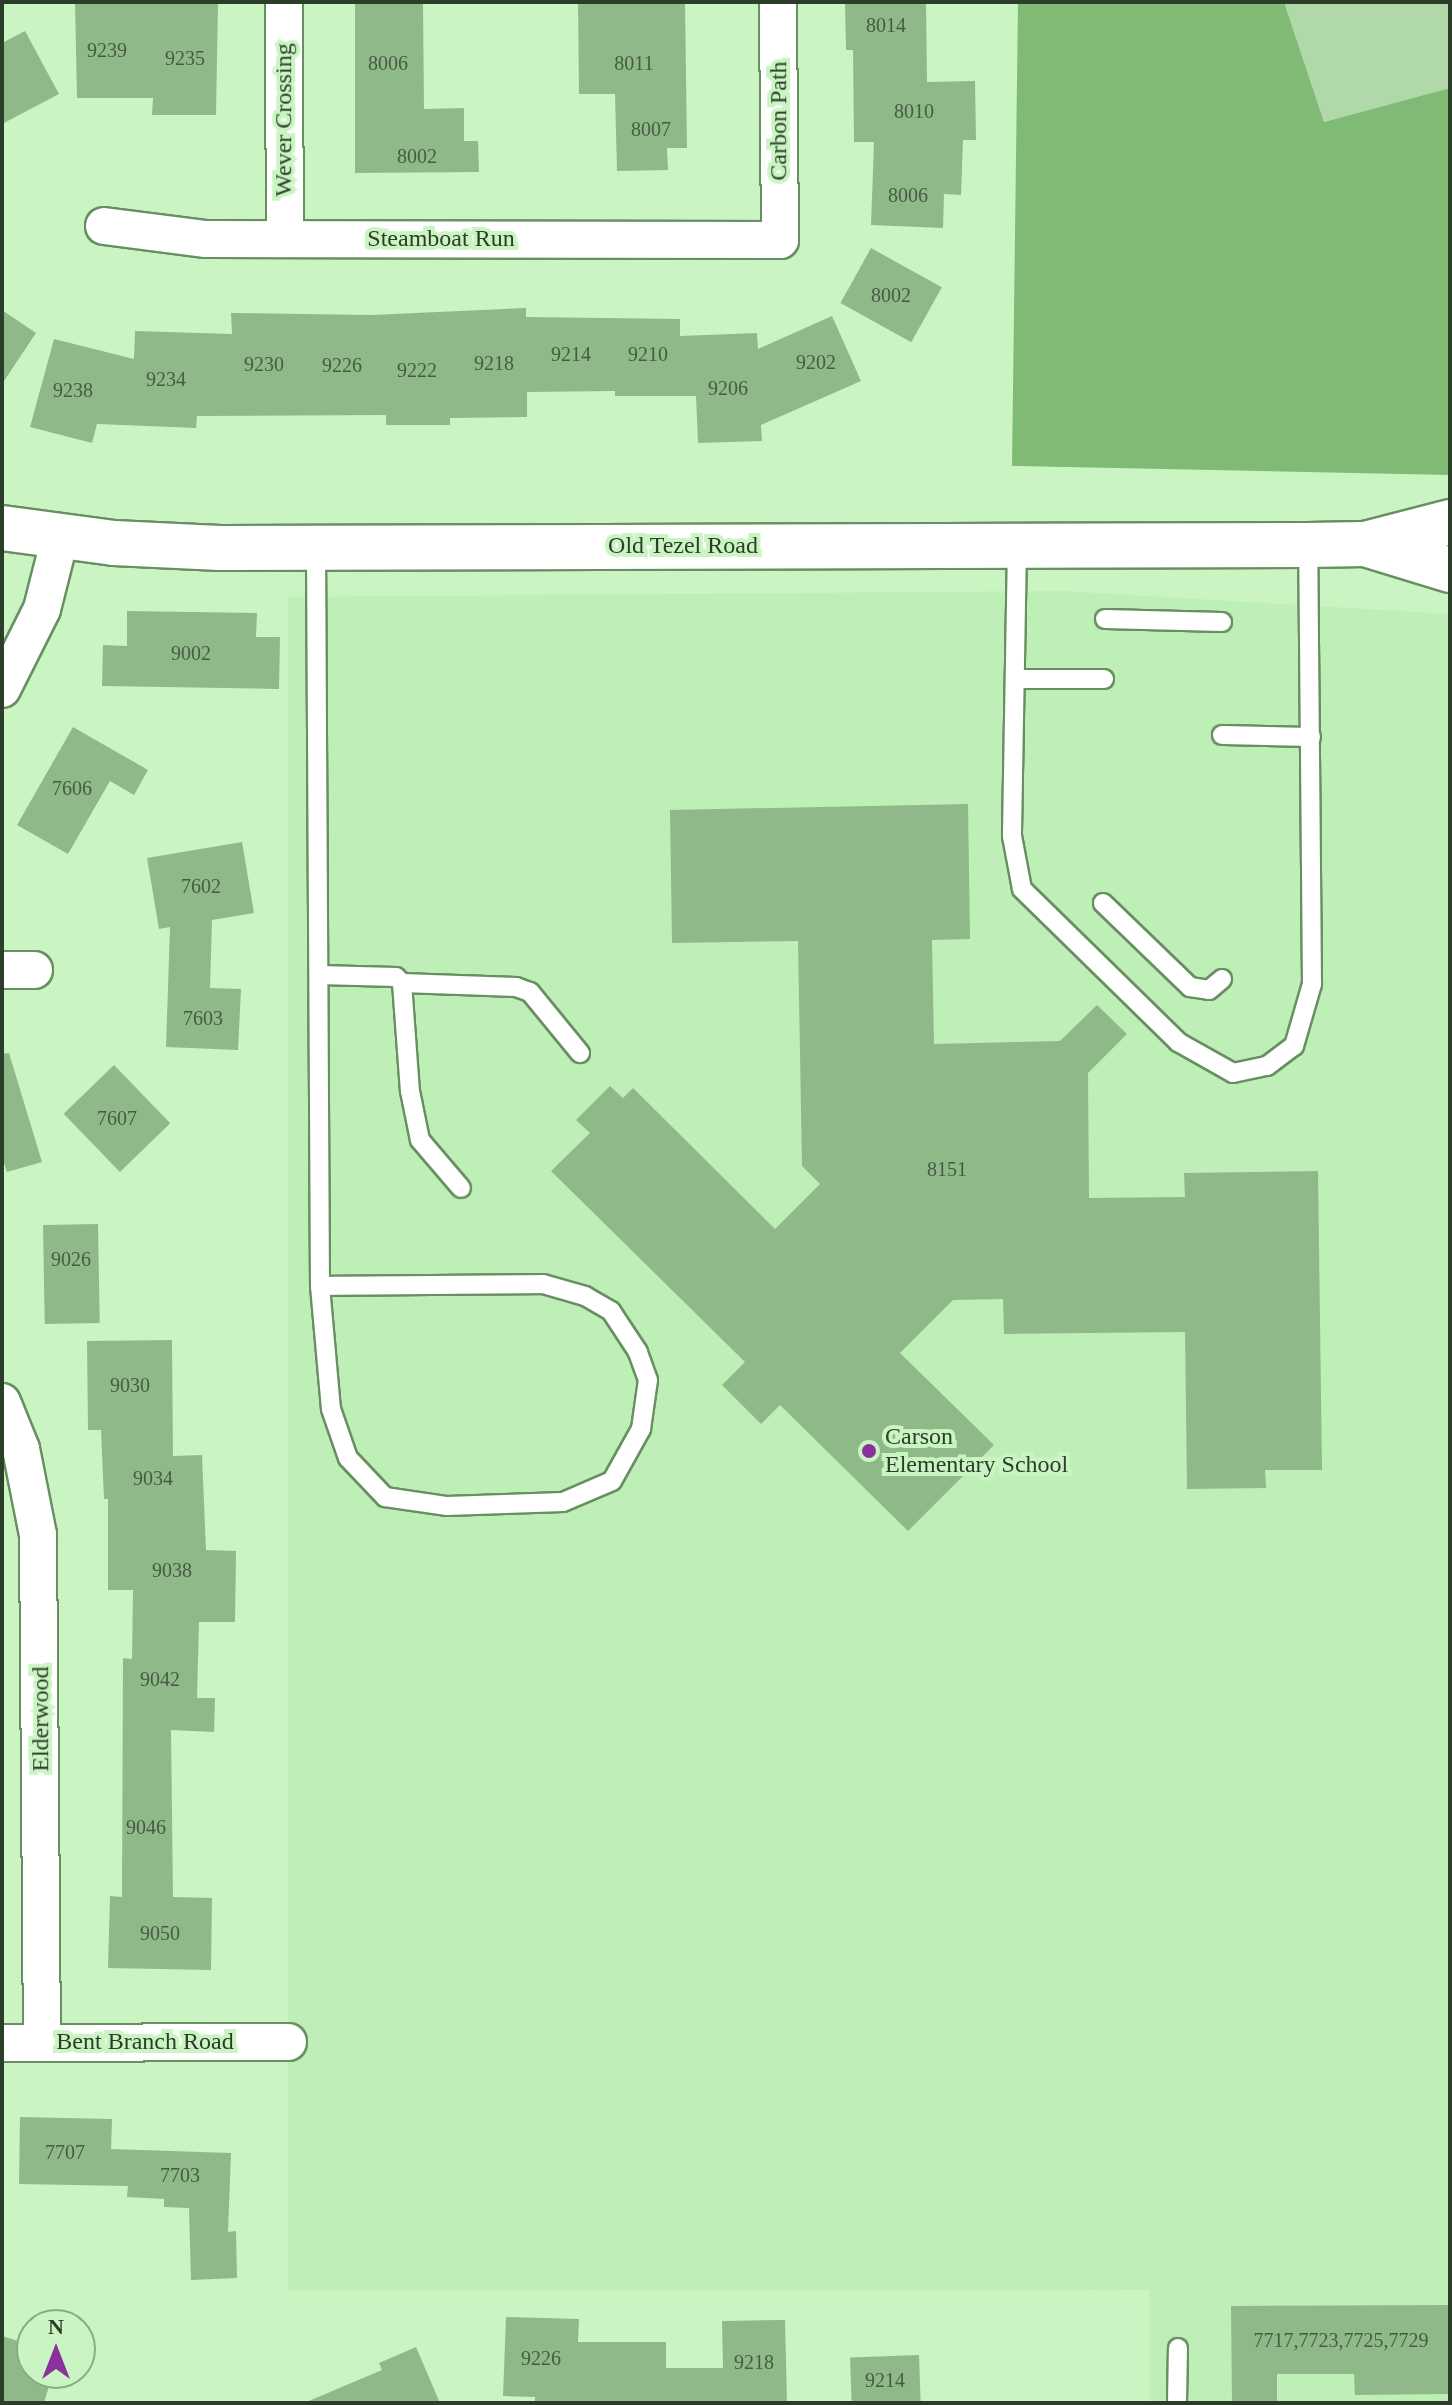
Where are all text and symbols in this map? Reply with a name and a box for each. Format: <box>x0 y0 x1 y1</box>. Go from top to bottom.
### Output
house number: 8014 <box>866 13 906 37</box>
house number: 9239 <box>87 38 127 62</box>
street label: Wever Crossing <box>270 43 298 197</box>
house number: 9235 <box>165 46 205 70</box>
house number: 8006 <box>368 51 408 75</box>
house number: 8011 <box>614 51 654 75</box>
street label: Carbon Path <box>765 61 793 181</box>
house number: 8010 <box>894 99 934 123</box>
house number: 8007 <box>631 117 671 141</box>
house number: 8002 <box>397 144 437 168</box>
house number: 8006 <box>888 183 928 207</box>
street label: Steamboat Run <box>367 225 515 253</box>
house number: 8002 <box>871 283 911 307</box>
house number: 9214 <box>551 342 591 366</box>
house number: 9210 <box>628 342 668 366</box>
house number: 9202 <box>796 350 836 374</box>
house number: 9218 <box>474 351 514 375</box>
house number: 9230 <box>244 352 284 376</box>
house number: 9226 <box>322 353 362 377</box>
house number: 9222 <box>397 358 437 382</box>
house number: 9234 <box>146 367 186 391</box>
house number: 9206 <box>708 376 748 400</box>
house number: 9238 <box>53 378 93 402</box>
street label: Old Tezel Road <box>608 532 758 560</box>
house number: 9002 <box>171 641 211 665</box>
house number: 7606 <box>52 776 92 800</box>
house number: 7602 <box>181 874 221 898</box>
house number: 7603 <box>183 1006 223 1030</box>
house number: 7607 <box>97 1106 137 1130</box>
house number: 8151 <box>927 1157 967 1181</box>
house number: 9026 <box>51 1247 91 1271</box>
house number: 9030 <box>110 1373 150 1397</box>
place label: Carson Elementary School <box>885 1423 1068 1479</box>
marker: Carson Elementary School <box>860 1442 878 1460</box>
house number: 9034 <box>133 1466 173 1490</box>
house number: 9038 <box>152 1558 192 1582</box>
street label: Elderwood <box>27 1666 55 1772</box>
house number: 9042 <box>140 1667 180 1691</box>
house number: 9046 <box>126 1815 166 1839</box>
house number: 9050 <box>140 1921 180 1945</box>
street label: Bent Branch Road <box>56 2028 234 2056</box>
house number: 7707 <box>45 2140 85 2164</box>
house number: 7703 <box>160 2163 200 2187</box>
north arrow <box>16 2309 96 2389</box>
text: N <box>48 2314 64 2339</box>
house number: 7717,7723,7725,7729 <box>1254 2328 1428 2352</box>
house number: 9226 <box>521 2346 561 2370</box>
house number: 9218 <box>734 2350 774 2374</box>
house number: 9214 <box>865 2368 905 2392</box>

